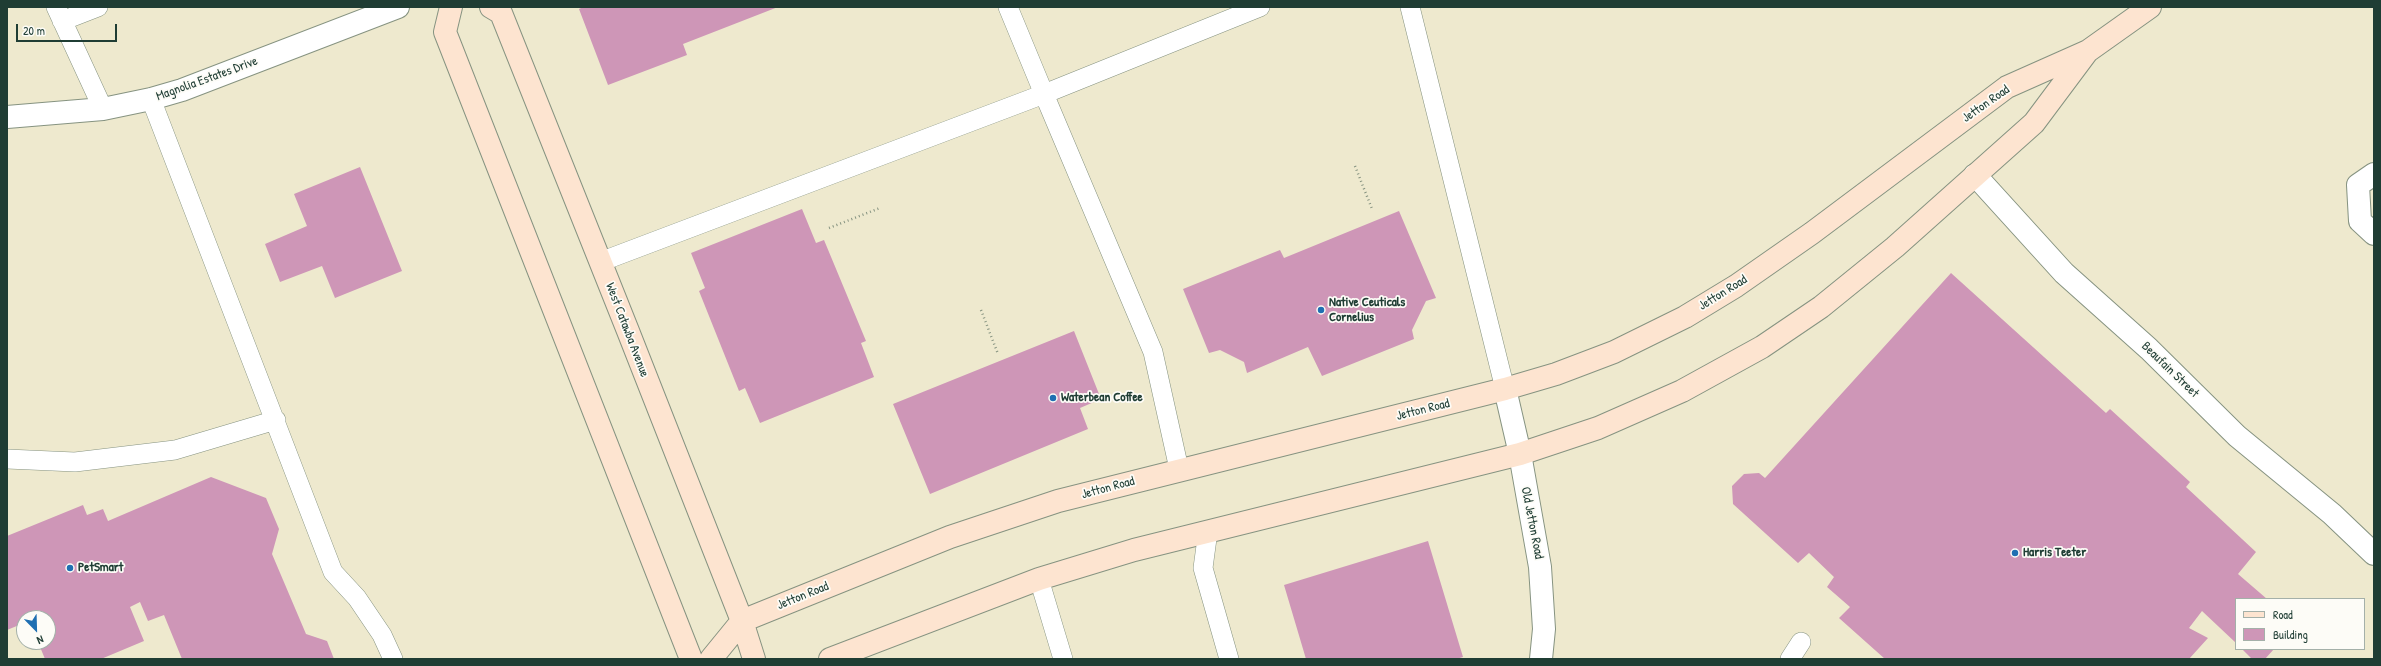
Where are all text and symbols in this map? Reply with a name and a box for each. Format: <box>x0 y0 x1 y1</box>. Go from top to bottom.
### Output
scale bar <box>18 16 119 42</box>
text: 20 m <box>23 22 45 39</box>
street label: Magnolia Estates Drive <box>154 53 260 105</box>
street label: Jetton Road <box>1959 82 2013 126</box>
street label: Jetton Road <box>1696 272 1750 314</box>
street label: West Catawba Avenue <box>602 281 652 379</box>
place label: Native Ceuticals Cornelius <box>1329 295 1405 326</box>
marker: Native Ceuticals Cornelius <box>1316 305 1326 315</box>
street label: Beaufain Street <box>2138 339 2202 401</box>
place label: Waterbean Coffee <box>1061 390 1143 406</box>
marker: Waterbean Coffee <box>1048 393 1058 403</box>
street label: Jetton Road <box>1395 396 1451 424</box>
street label: Jetton Road <box>1080 473 1136 503</box>
street label: Old Jetton Road <box>1517 486 1547 560</box>
place label: Harris Teeter <box>2023 545 2086 561</box>
marker: Harris Teeter <box>2010 548 2020 558</box>
place label: PetSmart <box>78 560 123 576</box>
marker: PetSmart <box>65 563 75 573</box>
street label: Jetton Road <box>775 579 831 613</box>
legend <box>2235 598 2365 650</box>
text: Road <box>2273 606 2293 623</box>
north arrow <box>16 610 56 650</box>
text: Building <box>2273 626 2308 643</box>
text: N <box>35 633 46 648</box>

